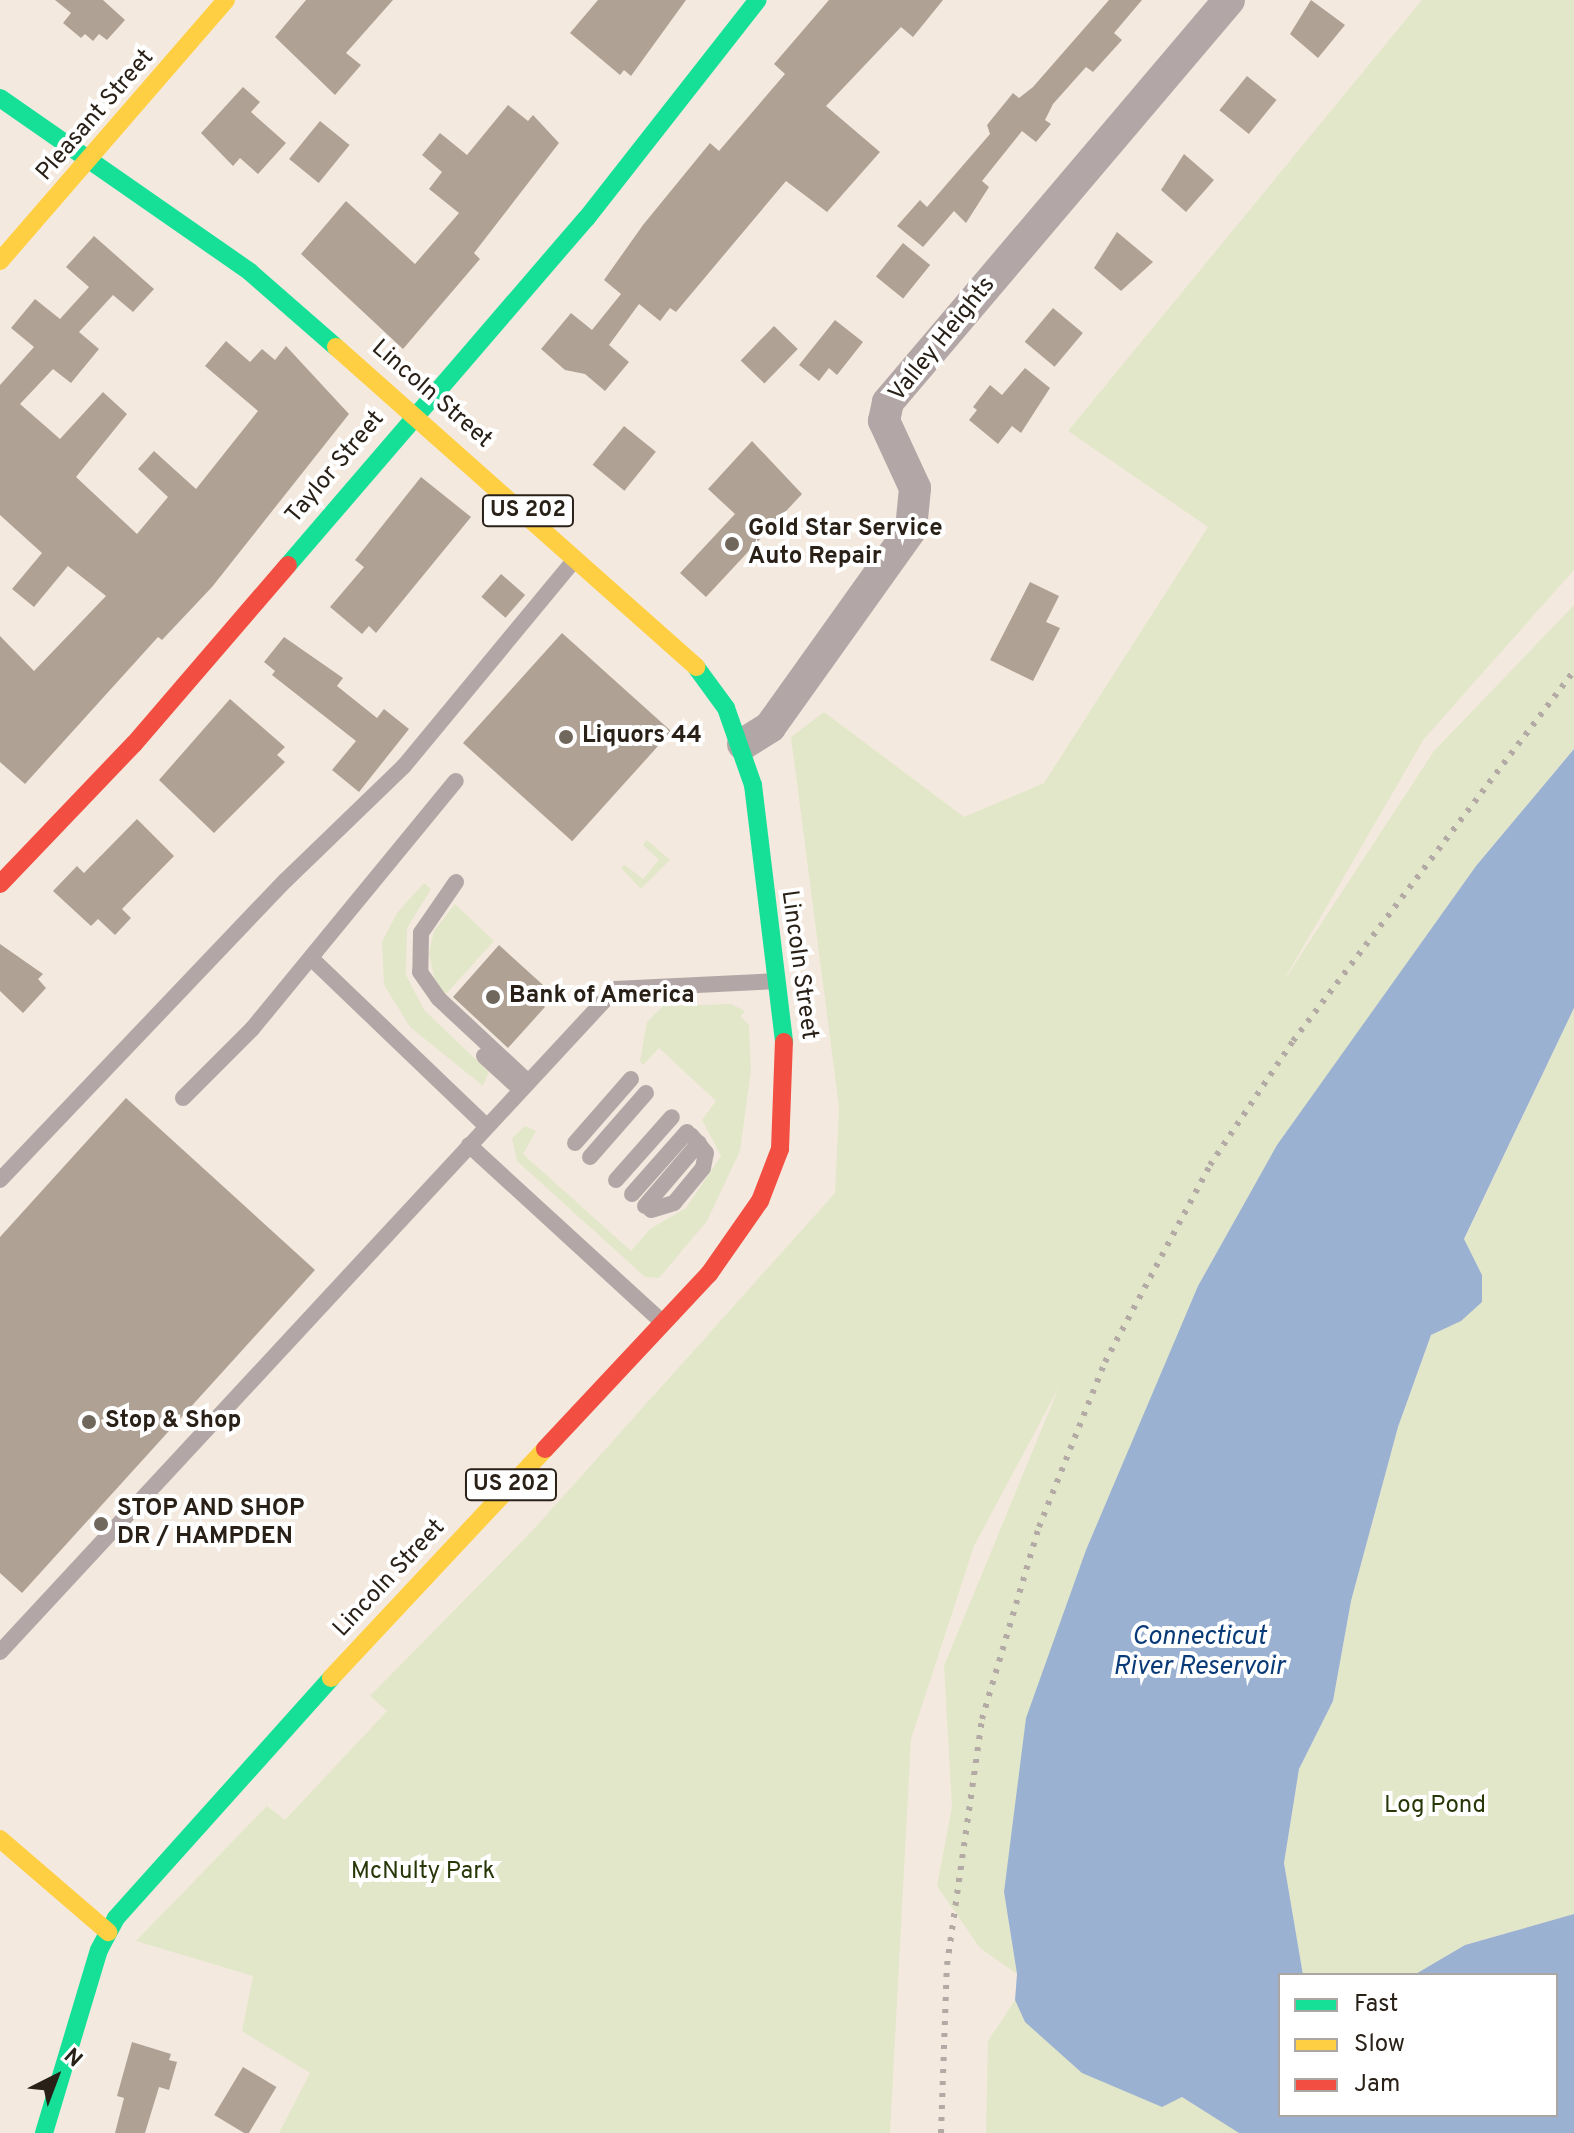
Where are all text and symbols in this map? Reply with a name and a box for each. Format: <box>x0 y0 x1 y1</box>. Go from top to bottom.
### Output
street label: Pleasant Street <box>31 44 161 188</box>
street label: Valley Heights <box>884 272 1002 408</box>
street label: Lincoln Street <box>365 335 497 455</box>
street label: Taylor Street <box>281 406 391 530</box>
road number: US 202 <box>480 493 576 529</box>
place label: Gold Star Service Auto Repair <box>748 516 943 572</box>
marker: Gold Star Service Auto Repair <box>723 535 741 553</box>
place label: Liquors 44 <box>582 723 702 751</box>
marker: Liquors 44 <box>557 728 575 746</box>
street label: Lincoln Street <box>773 888 823 1042</box>
place label: Bank of America <box>509 983 696 1011</box>
marker: Bank of America <box>484 988 502 1006</box>
place label: Stop & Shop <box>105 1408 241 1436</box>
marker: Stop & Shop <box>80 1413 98 1431</box>
road number: US 202 <box>463 1467 559 1503</box>
place label: STOP AND SHOP DR / HAMPDEN <box>117 1496 305 1552</box>
street label: Lincoln Street <box>328 1514 452 1644</box>
marker: STOP AND SHOP DR / HAMPDEN <box>92 1515 110 1533</box>
water label: Connecticut River Reservoir <box>1113 1622 1285 1684</box>
park label: Log Pond <box>1384 1793 1486 1821</box>
park label: McNulty Park <box>351 1859 495 1887</box>
legend <box>1278 1973 1558 2117</box>
text: Fast <box>1354 1990 1398 2020</box>
text: Slow <box>1354 2030 1405 2060</box>
north arrow <box>16 2037 96 2117</box>
text: N <box>57 2043 87 2074</box>
text: Jam <box>1354 2070 1400 2100</box>

